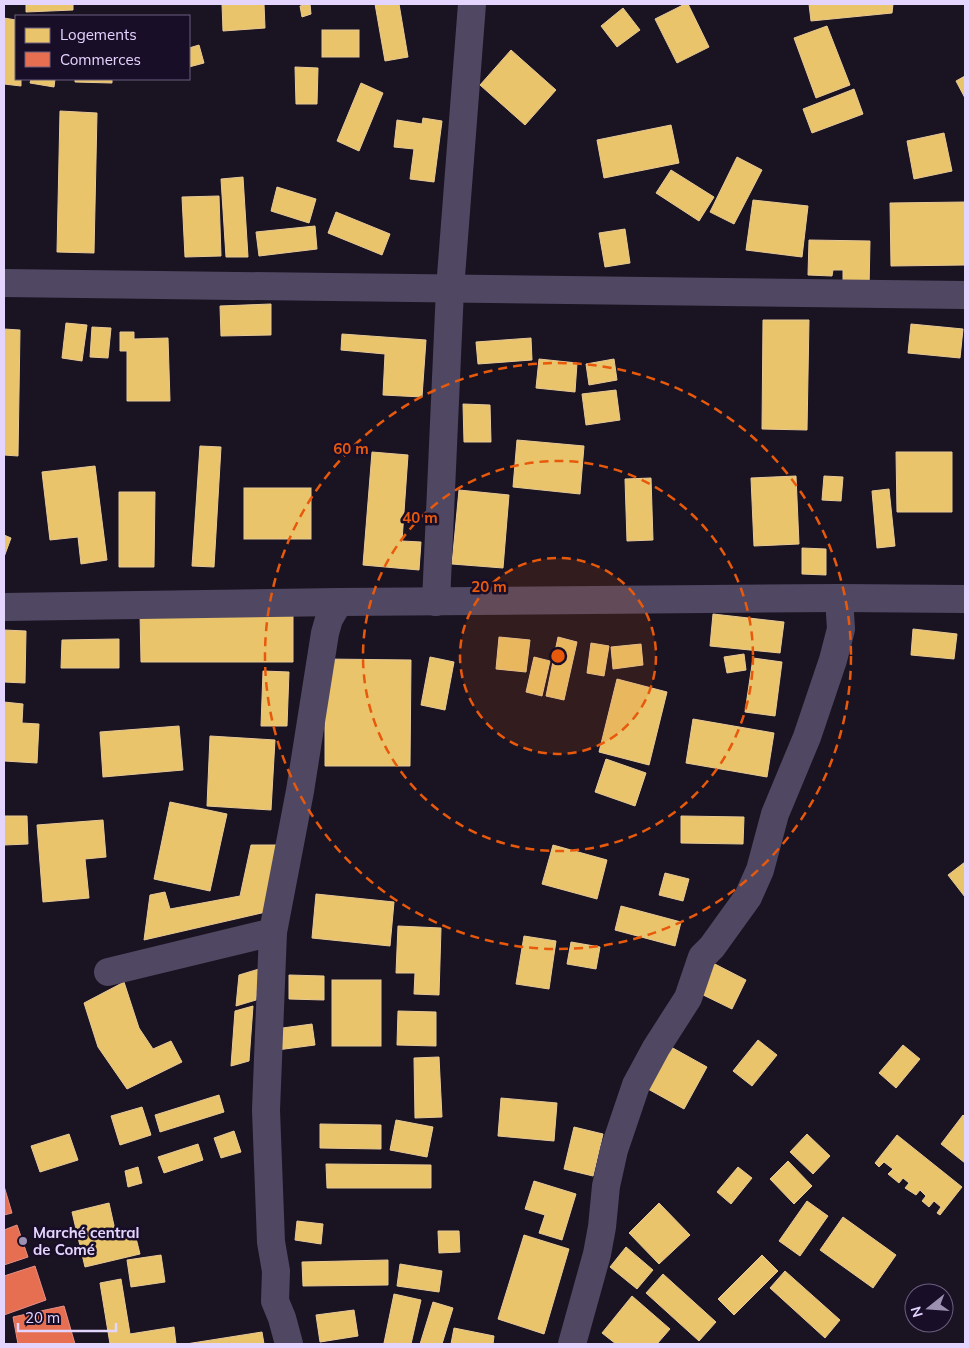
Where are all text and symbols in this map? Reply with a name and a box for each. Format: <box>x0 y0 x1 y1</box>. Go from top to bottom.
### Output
legend <box>15 15 190 80</box>
text: Logements <box>60 25 137 44</box>
text: Commerces <box>60 50 141 69</box>
text: 60 m <box>333 439 369 458</box>
text: 40 m <box>402 508 438 527</box>
text: 20 m <box>471 577 507 596</box>
centre of rings <box>549 647 567 665</box>
place label: Marché central de Comé <box>33 1223 139 1259</box>
marker: Marché central de Comé <box>17 1235 29 1247</box>
north arrow <box>904 1283 954 1333</box>
scale bar <box>18 1300 115 1332</box>
text: N <box>906 1304 927 1319</box>
text: 20 m <box>25 1308 60 1327</box>

